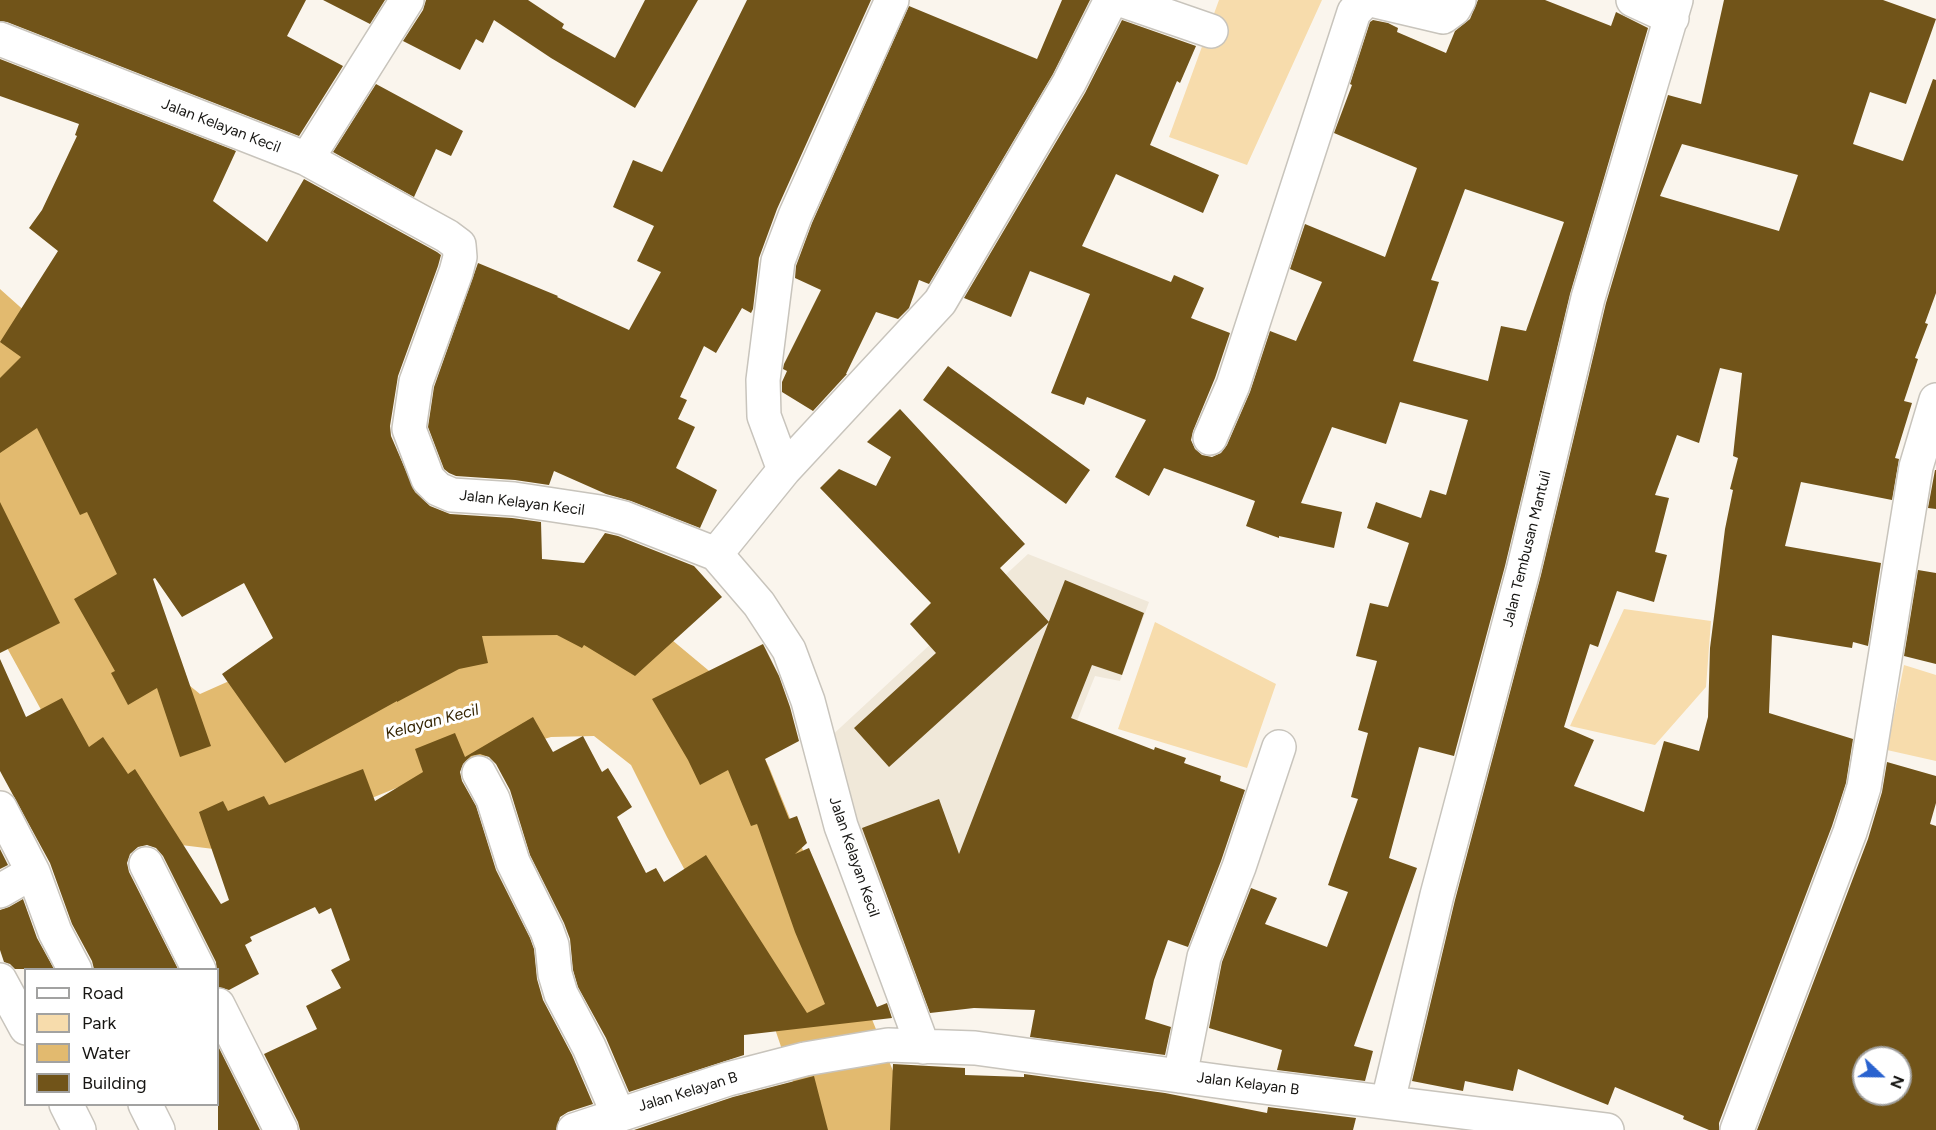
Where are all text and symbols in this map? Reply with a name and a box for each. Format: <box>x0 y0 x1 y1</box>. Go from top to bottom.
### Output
street label: Jalan Kelayan Kecil <box>159 95 283 157</box>
street label: Jalan Tembusan Mantuil <box>1499 469 1555 629</box>
street label: Jalan Kelayan Kecil <box>458 486 586 520</box>
water label: Kelayan Kecil <box>383 700 481 744</box>
street label: Jalan Kelayan Kecil <box>825 795 883 919</box>
legend <box>24 968 219 1106</box>
text: Road <box>82 982 123 1004</box>
text: Park <box>82 1012 116 1034</box>
text: Water <box>82 1042 130 1064</box>
north arrow <box>1852 1046 1912 1106</box>
street label: Jalan Kelayan B <box>636 1068 740 1116</box>
street label: Jalan Kelayan B <box>1196 1069 1300 1099</box>
text: Building <box>82 1072 147 1094</box>
text: N <box>1886 1073 1908 1091</box>

